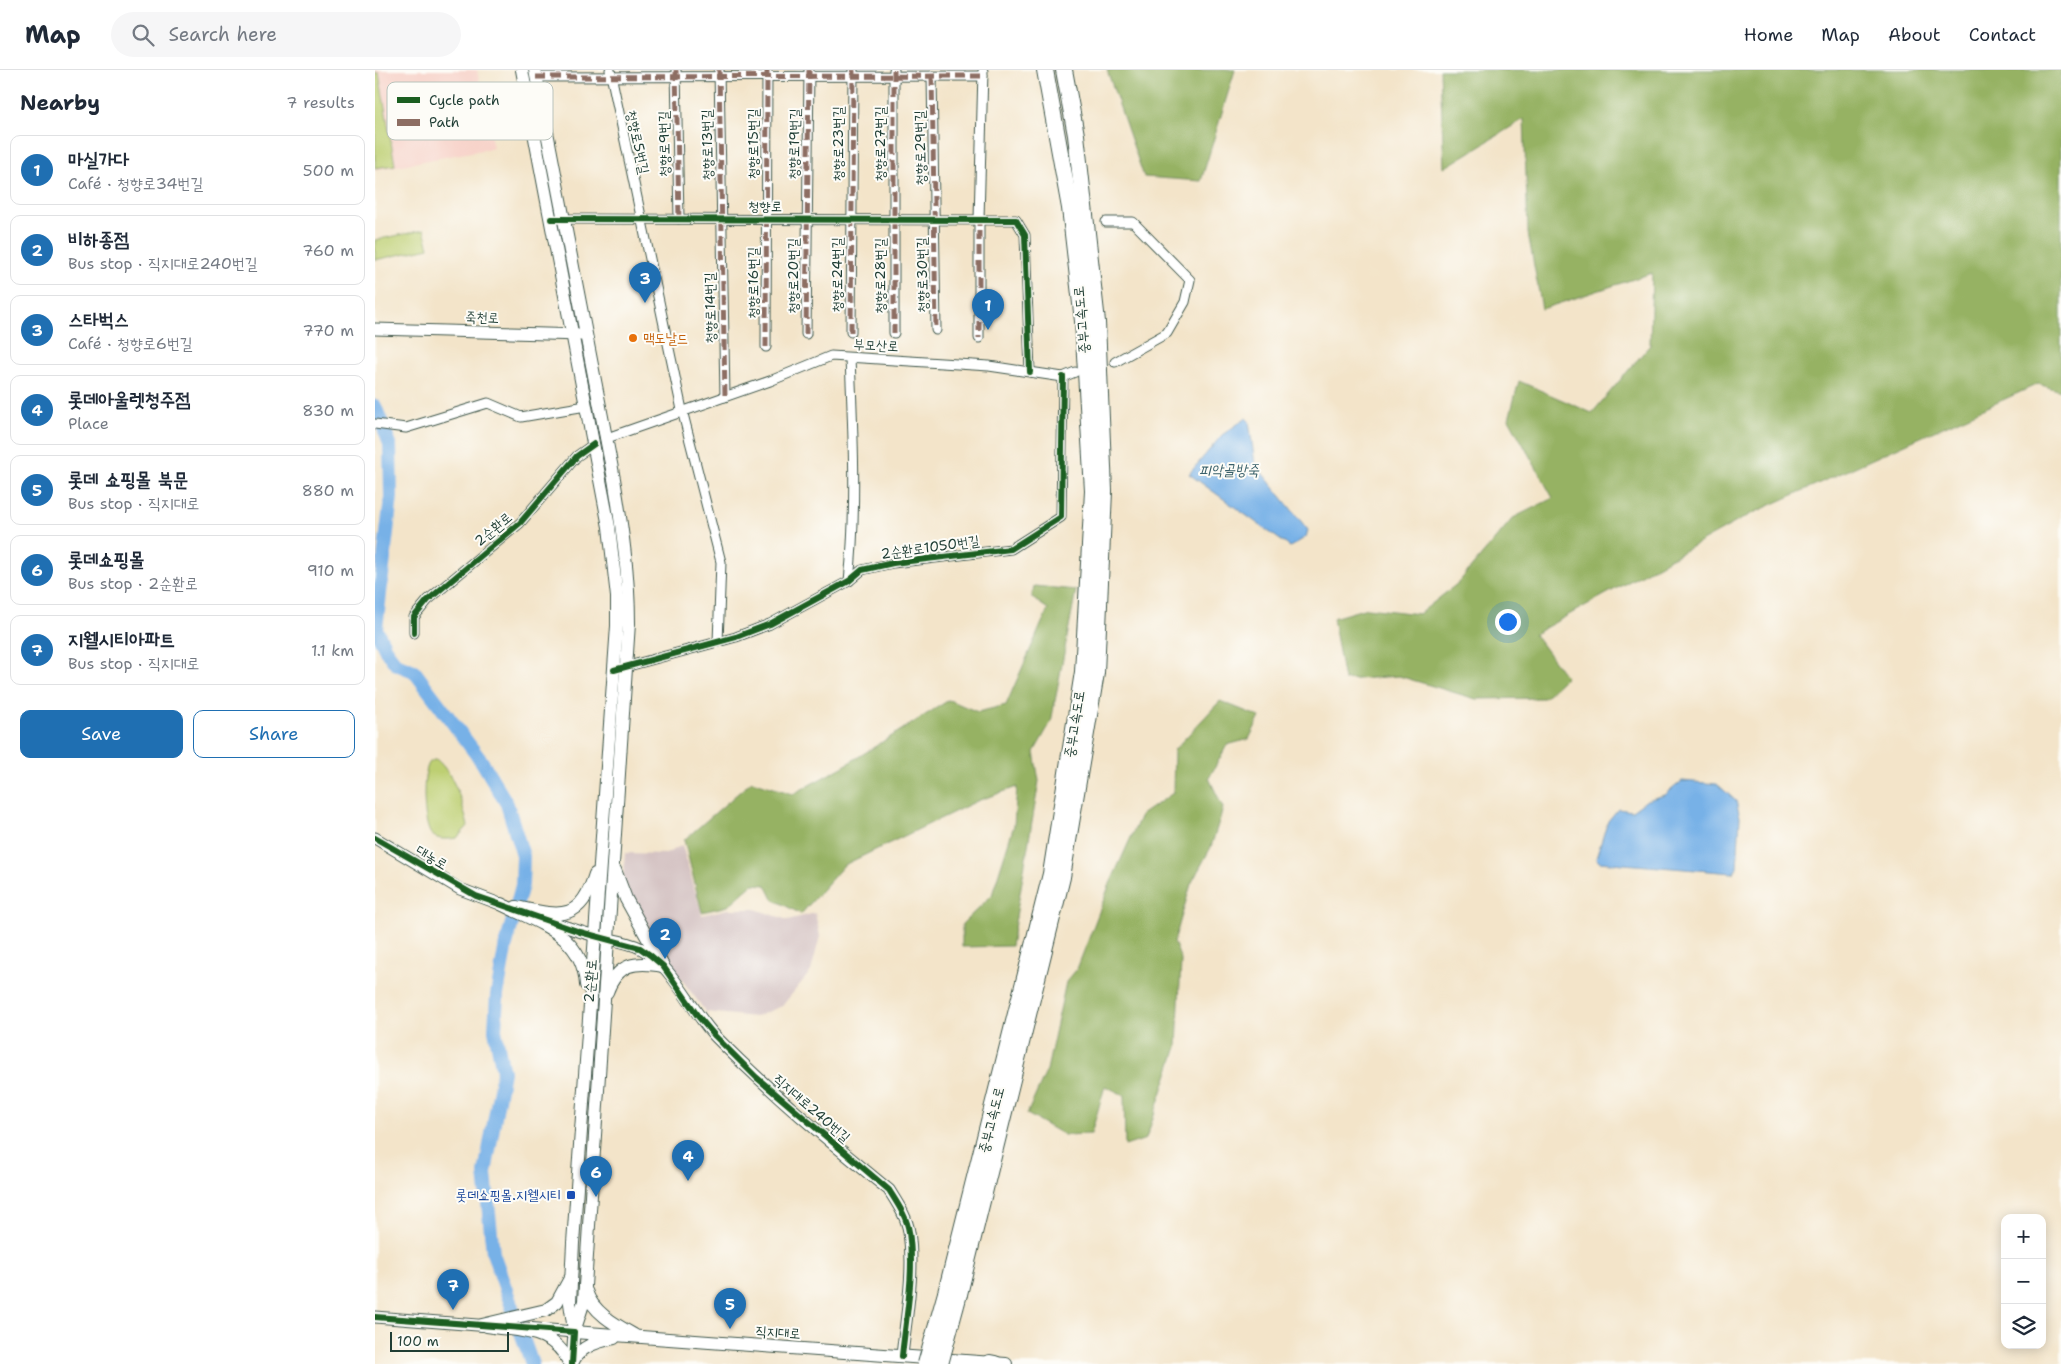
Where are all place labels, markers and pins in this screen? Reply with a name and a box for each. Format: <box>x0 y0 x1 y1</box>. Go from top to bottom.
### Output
pin: 3 <box>629 262 661 303</box>
pin: 1 <box>972 289 1004 330</box>
place label: 맥도날드 <box>643 329 688 347</box>
marker: 맥도날드 <box>627 332 639 344</box>
pin: 2 <box>649 918 681 959</box>
pin: 4 <box>672 1140 704 1181</box>
pin: 6 <box>580 1156 612 1197</box>
place label: 롯데쇼핑몰.지웰시티 <box>456 1186 561 1204</box>
marker: 롯데쇼핑몰.지웰시티 <box>565 1189 577 1201</box>
pin: 7 <box>437 1269 469 1310</box>
pin: 5 <box>714 1288 746 1329</box>

